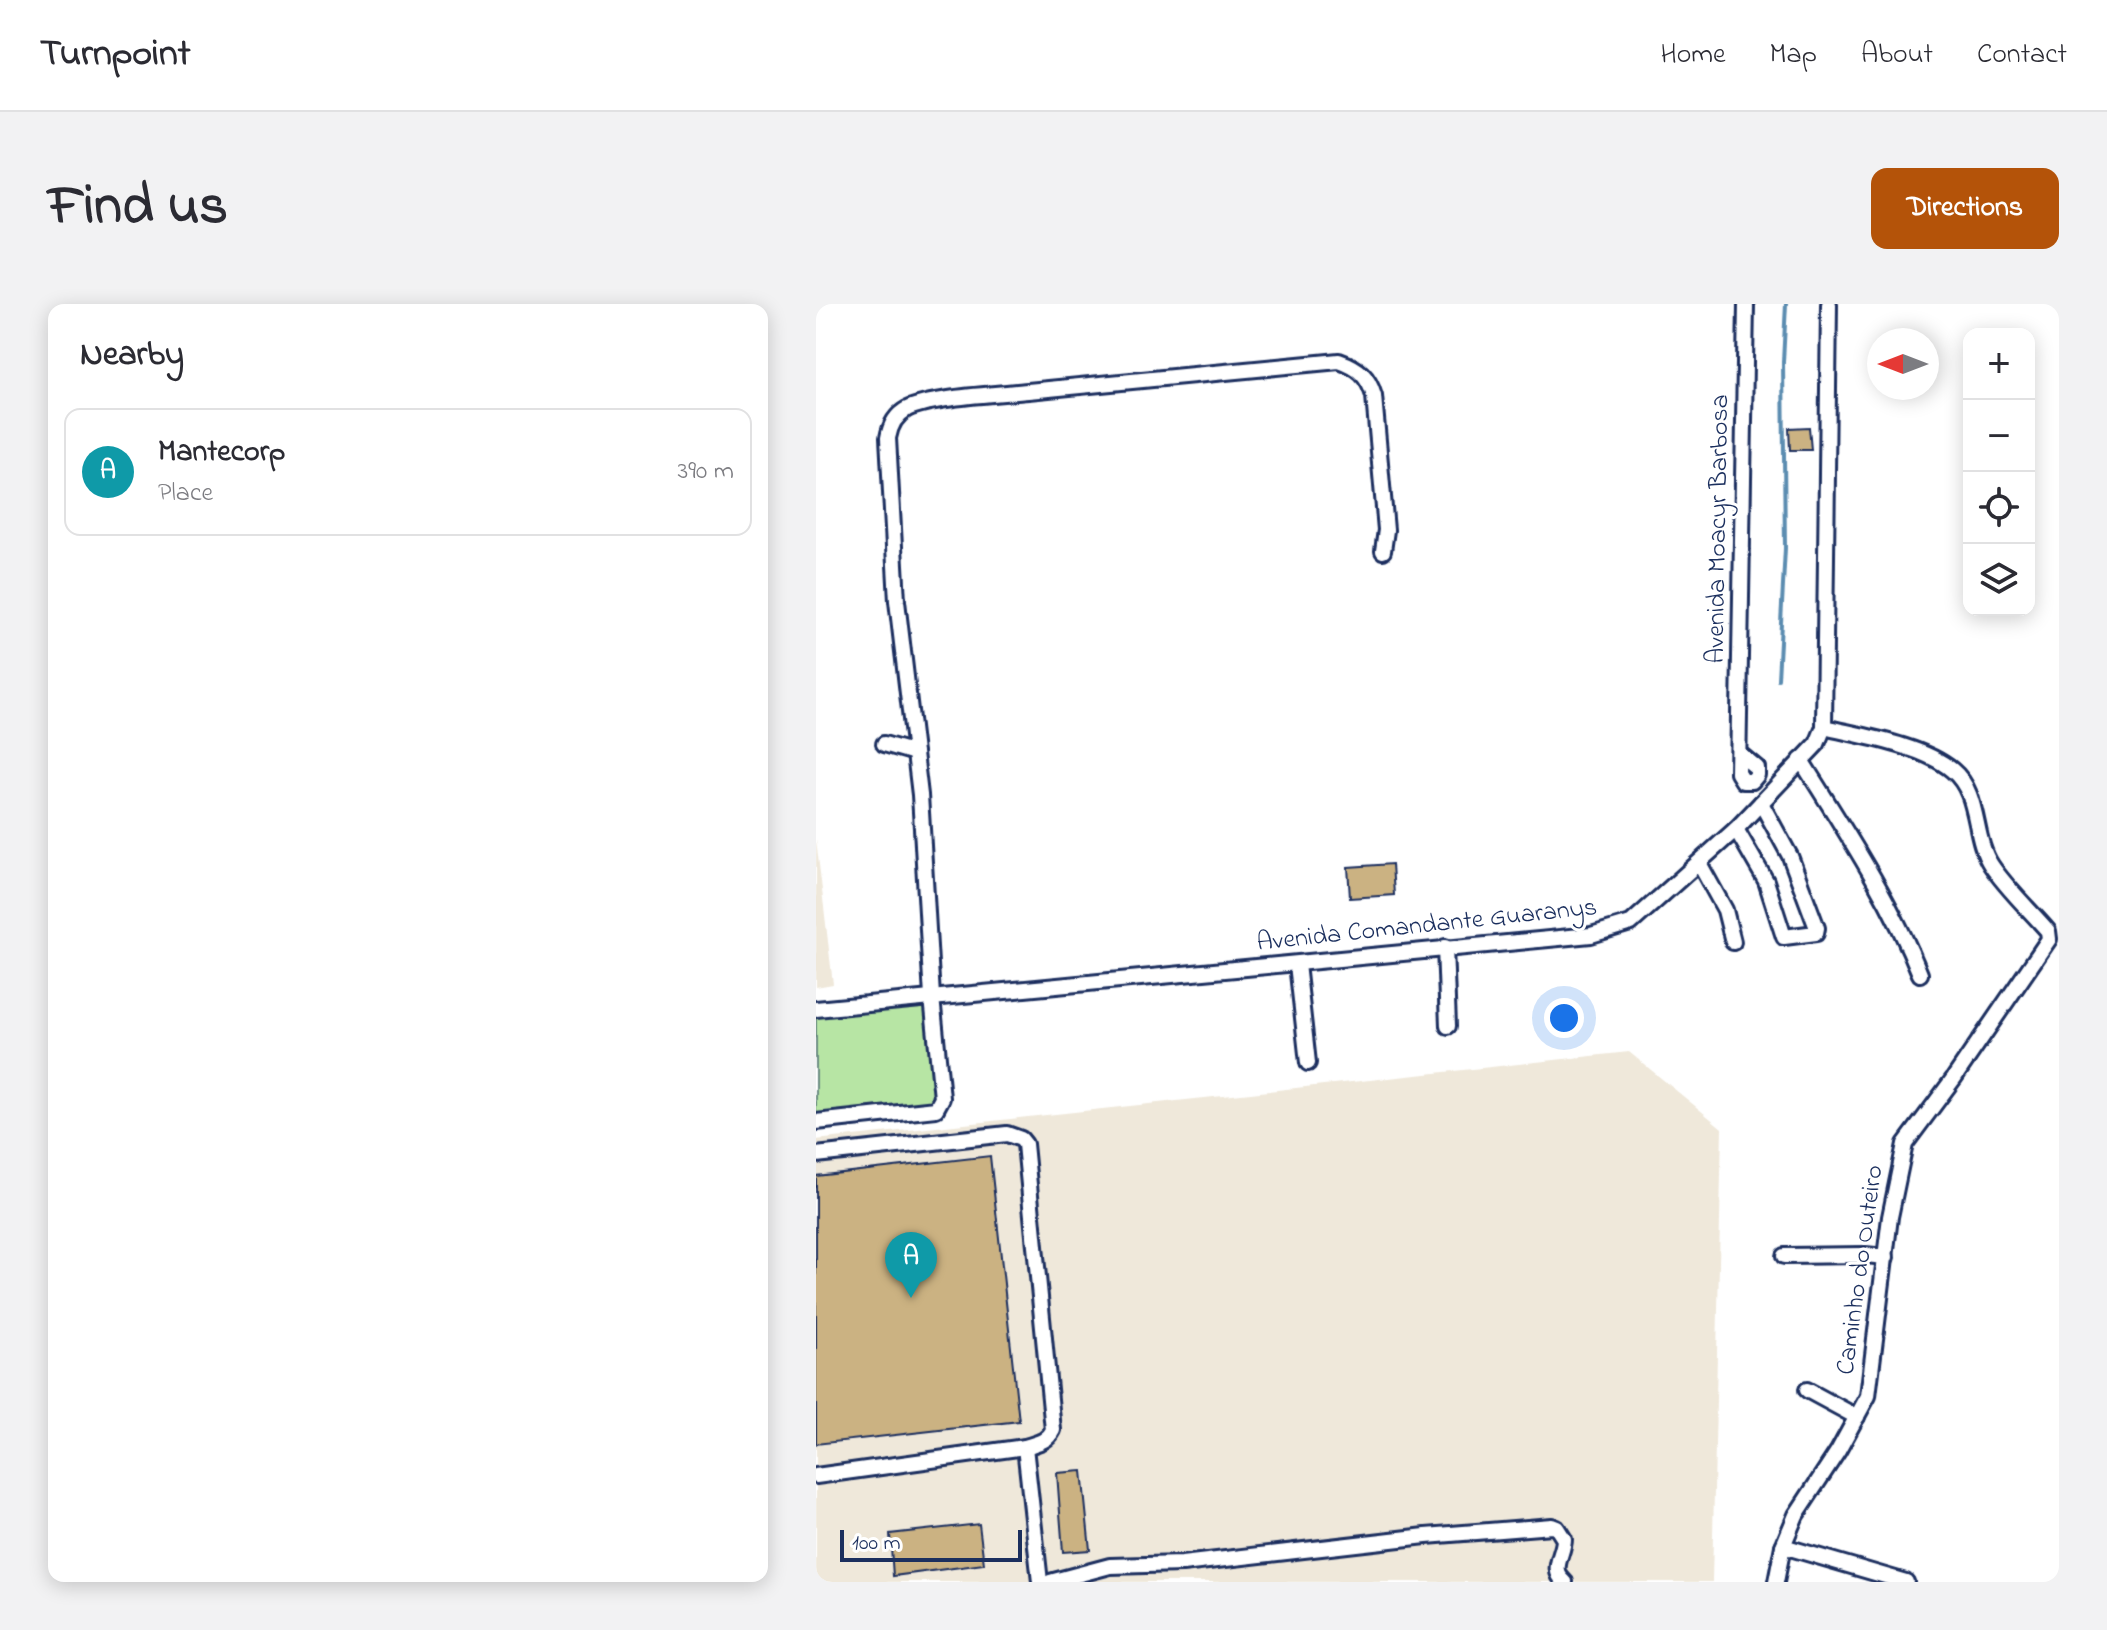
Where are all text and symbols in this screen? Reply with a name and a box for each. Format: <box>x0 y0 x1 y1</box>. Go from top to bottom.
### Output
text: Turnpoint <box>40 27 190 83</box>
text: Home <box>1660 35 1726 76</box>
text: Map <box>1770 35 1817 76</box>
text: About <box>1861 35 1933 76</box>
text: Contact <box>1977 35 2067 76</box>
text: Find us <box>48 168 228 249</box>
button: Directions <box>1871 168 2059 249</box>
north arrow <box>1867 328 1939 400</box>
map controls <box>1963 328 2035 616</box>
button: + <box>1963 328 2035 400</box>
text: Nearby <box>80 331 184 381</box>
street label: Avenida Moacyr Barbosa <box>1698 394 1740 664</box>
button: − <box>1963 400 2035 472</box>
text: Mantecorp <box>158 431 285 475</box>
text: A <box>100 453 116 491</box>
text: 390 m <box>678 453 734 491</box>
button: locate <box>1963 472 2035 544</box>
text: Place <box>158 475 213 513</box>
button: layers <box>1963 544 2035 616</box>
street label: Avenida Comandante Guaranys <box>1255 889 1599 963</box>
your location <box>1544 998 1584 1038</box>
street label: Caminho do Outeiro <box>1827 1163 1895 1377</box>
pin: A <box>885 1232 937 1298</box>
scale bar <box>840 1526 1022 1562</box>
text: 100 m <box>852 1528 901 1560</box>

